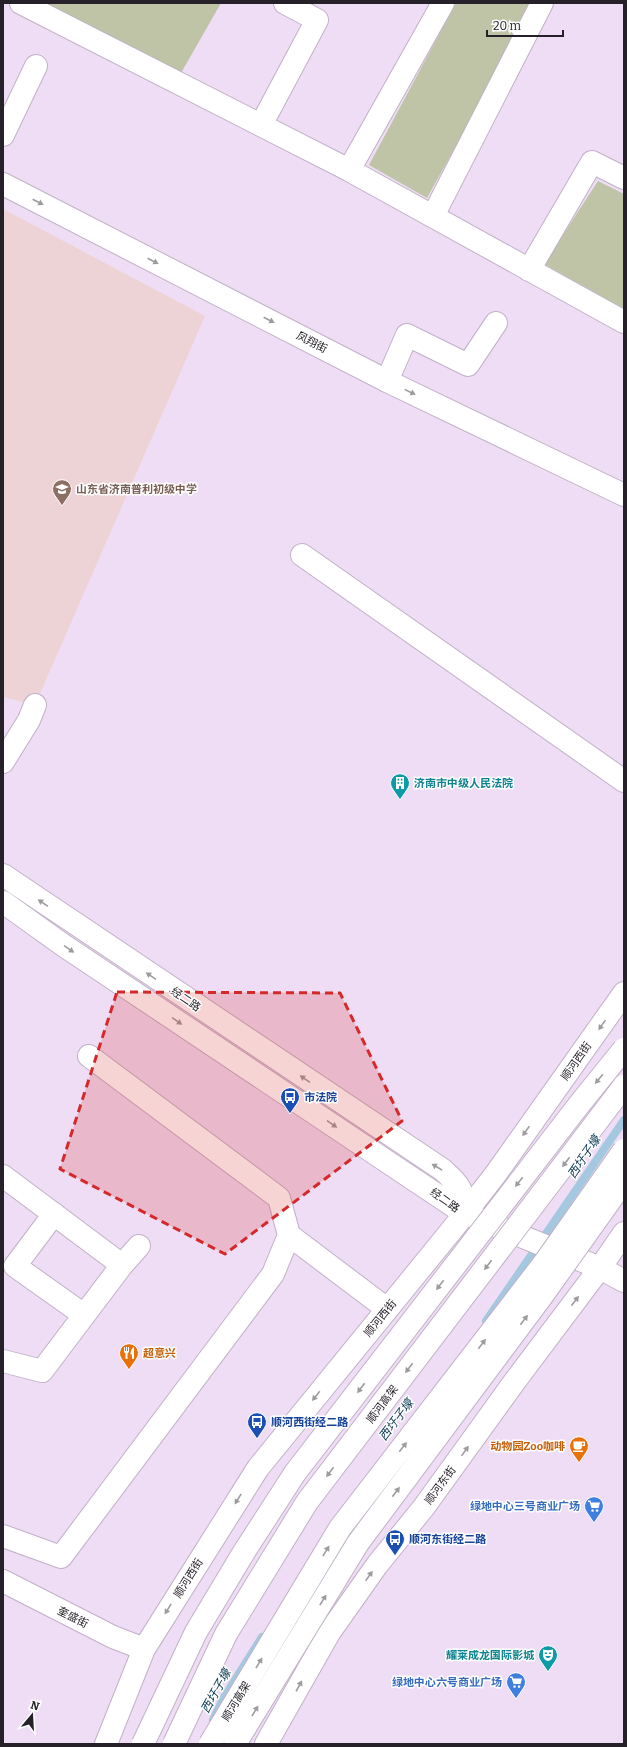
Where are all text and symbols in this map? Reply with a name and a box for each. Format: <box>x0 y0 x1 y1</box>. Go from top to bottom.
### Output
scale bar <box>487 12 563 38</box>
text: 20 m <box>493 19 522 33</box>
one-way arrow <box>32 199 43 205</box>
one-way arrow <box>148 258 159 264</box>
one-way arrow <box>263 317 275 323</box>
street label: 凤翔街 <box>294 329 329 356</box>
one-way arrow <box>404 389 416 395</box>
school or university icon: 山东省济南普利初级中学 <box>51 478 73 506</box>
place label: 山东省济南普利初级中学 <box>76 483 197 496</box>
building icon: 济南市中级人民法院 <box>389 772 411 800</box>
place label: 济南市中级人民法院 <box>414 777 513 790</box>
one-way arrow <box>37 899 49 906</box>
one-way arrow <box>64 945 74 953</box>
one-way arrow <box>145 972 157 979</box>
street label: 经二路 <box>168 985 203 1014</box>
one-way arrow <box>172 1017 182 1025</box>
one-way arrow <box>597 1019 606 1030</box>
street label: 顺河西街 <box>558 1040 594 1083</box>
one-way arrow <box>595 1074 604 1085</box>
one-way arrow <box>300 1075 310 1083</box>
bus stop icon: 市法院 <box>279 1086 301 1114</box>
place label: 市法院 <box>304 1091 337 1104</box>
one-way arrow <box>327 1120 337 1128</box>
one-way arrow <box>522 1125 530 1136</box>
water label: 西圩子壕 <box>565 1132 604 1181</box>
one-way arrow <box>562 1156 571 1167</box>
one-way arrow <box>431 1163 443 1170</box>
one-way arrow <box>515 1176 523 1187</box>
street label: 经二路 <box>427 1186 462 1215</box>
one-way arrow <box>484 1260 492 1270</box>
one-way arrow <box>435 1279 444 1290</box>
one-way arrow <box>571 1296 579 1306</box>
street label: 顺河西街 <box>361 1297 399 1340</box>
one-way arrow <box>519 1315 528 1326</box>
one-way arrow <box>478 1338 487 1349</box>
restaurant icon: 超意兴 <box>118 1342 140 1370</box>
place label: 超意兴 <box>143 1347 176 1360</box>
one-way arrow <box>404 1363 413 1374</box>
one-way arrow <box>357 1383 365 1393</box>
street label: 顺河高架 <box>364 1383 401 1426</box>
one-way arrow <box>312 1390 321 1401</box>
water label: 西圩子壕 <box>376 1395 417 1443</box>
bus stop icon: 顺河西街经二路 <box>246 1411 268 1439</box>
place label: 顺河西街经二路 <box>271 1416 349 1429</box>
cafe icon: 动物园Zoo咖啡 <box>568 1435 590 1463</box>
place label: 动物园Zoo咖啡 <box>491 1440 565 1453</box>
one-way arrow <box>399 1441 407 1452</box>
one-way arrow <box>460 1445 469 1456</box>
street label: 顺河东街 <box>422 1464 459 1507</box>
one-way arrow <box>326 1466 334 1477</box>
one-way arrow <box>392 1487 400 1498</box>
one-way arrow <box>234 1494 242 1504</box>
supermarket icon: 绿地中心三号商业广场 <box>583 1495 605 1523</box>
place label: 绿地中心三号商业广场 <box>470 1500 580 1513</box>
bus stop icon: 顺河东街经二路 <box>384 1528 406 1556</box>
place label: 顺河东街经二路 <box>409 1533 487 1546</box>
one-way arrow <box>323 1545 330 1557</box>
street label: 顺河西街 <box>171 1556 206 1600</box>
one-way arrow <box>365 1571 373 1581</box>
one-way arrow <box>320 1594 327 1606</box>
one-way arrow <box>165 1603 172 1615</box>
street label: 奎盛街 <box>55 1604 90 1631</box>
theatre icon: 耀莱成龙国际影城 <box>537 1644 559 1672</box>
place label: 耀莱成龙国际影城 <box>446 1649 535 1662</box>
one-way arrow <box>255 1657 262 1669</box>
water label: 西圩子壕 <box>198 1665 235 1715</box>
supermarket icon: 绿地中心六号商业广场 <box>505 1671 527 1699</box>
place label: 绿地中心六号商业广场 <box>392 1676 502 1689</box>
street label: 顺河高架 <box>220 1679 253 1723</box>
one-way arrow <box>295 1680 302 1692</box>
north arrow <box>12 1695 52 1735</box>
text: N <box>29 1698 41 1714</box>
one-way arrow <box>252 1705 259 1717</box>

